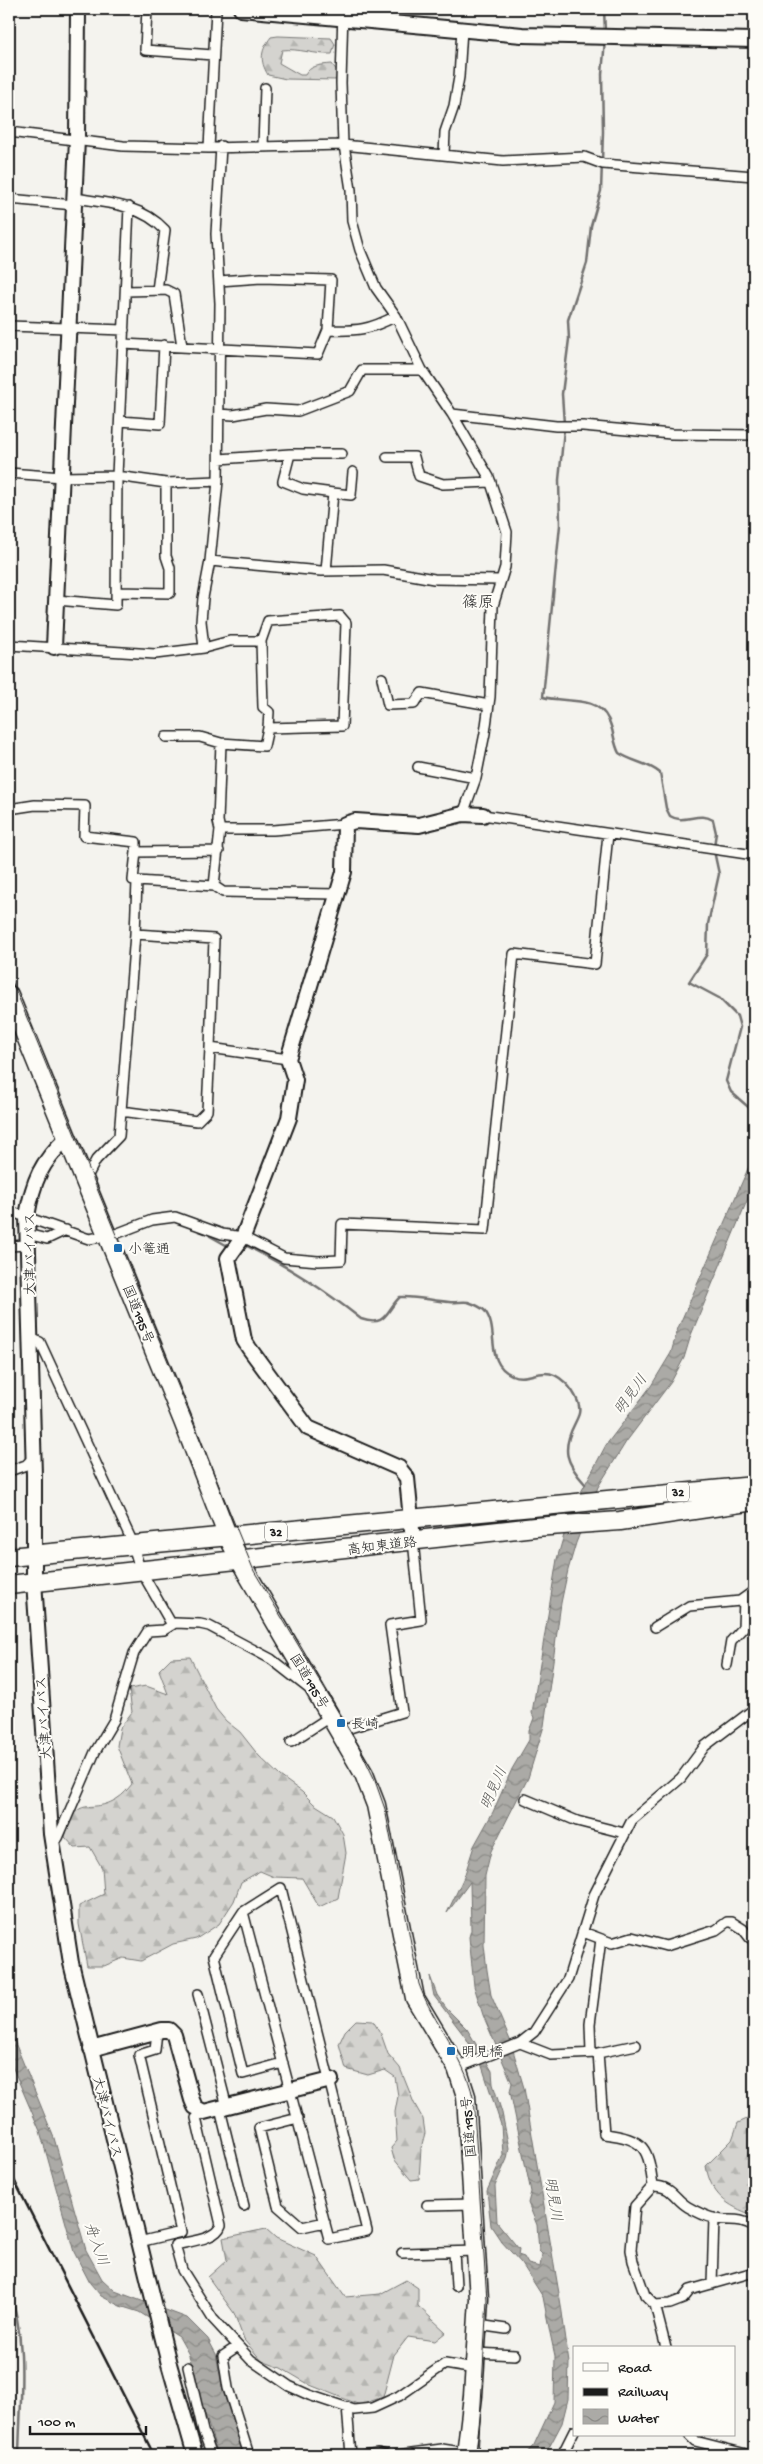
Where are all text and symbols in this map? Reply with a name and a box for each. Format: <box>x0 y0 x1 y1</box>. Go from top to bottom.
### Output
district label: 篠原 <box>462 594 494 614</box>
street label: 大津バイパス <box>23 1212 40 1296</box>
marker: 小篭通 <box>112 1242 124 1254</box>
place label: 小篭通 <box>128 1242 170 1259</box>
street label: 国道195号 <box>117 1283 156 1347</box>
water label: 明見川 <box>611 1372 652 1419</box>
road number: 32 <box>667 1482 689 1501</box>
road number: 32 <box>265 1522 287 1541</box>
street label: 高知東道路 <box>347 1535 418 1560</box>
street label: 国道195号 <box>285 1651 331 1713</box>
street label: 大津バイパス <box>34 1675 57 1760</box>
marker: 長崎 <box>335 1717 347 1729</box>
place label: 長崎 <box>351 1717 379 1734</box>
water label: 明見川 <box>477 1765 512 1813</box>
marker: 明見橋 <box>445 2045 457 2057</box>
place label: 明見橋 <box>461 2045 503 2062</box>
street label: 大津バイパス <box>87 2075 124 2160</box>
street label: 国道195号 <box>459 2095 482 2158</box>
water label: 明見川 <box>540 2176 564 2223</box>
water label: 舟入川 <box>79 2220 112 2269</box>
legend <box>573 2346 736 2436</box>
text: Road <box>618 2360 652 2378</box>
text: Railway <box>618 2384 669 2402</box>
scale bar <box>30 2404 146 2436</box>
text: Water <box>618 2410 660 2428</box>
text: 100 m <box>37 2414 76 2432</box>

